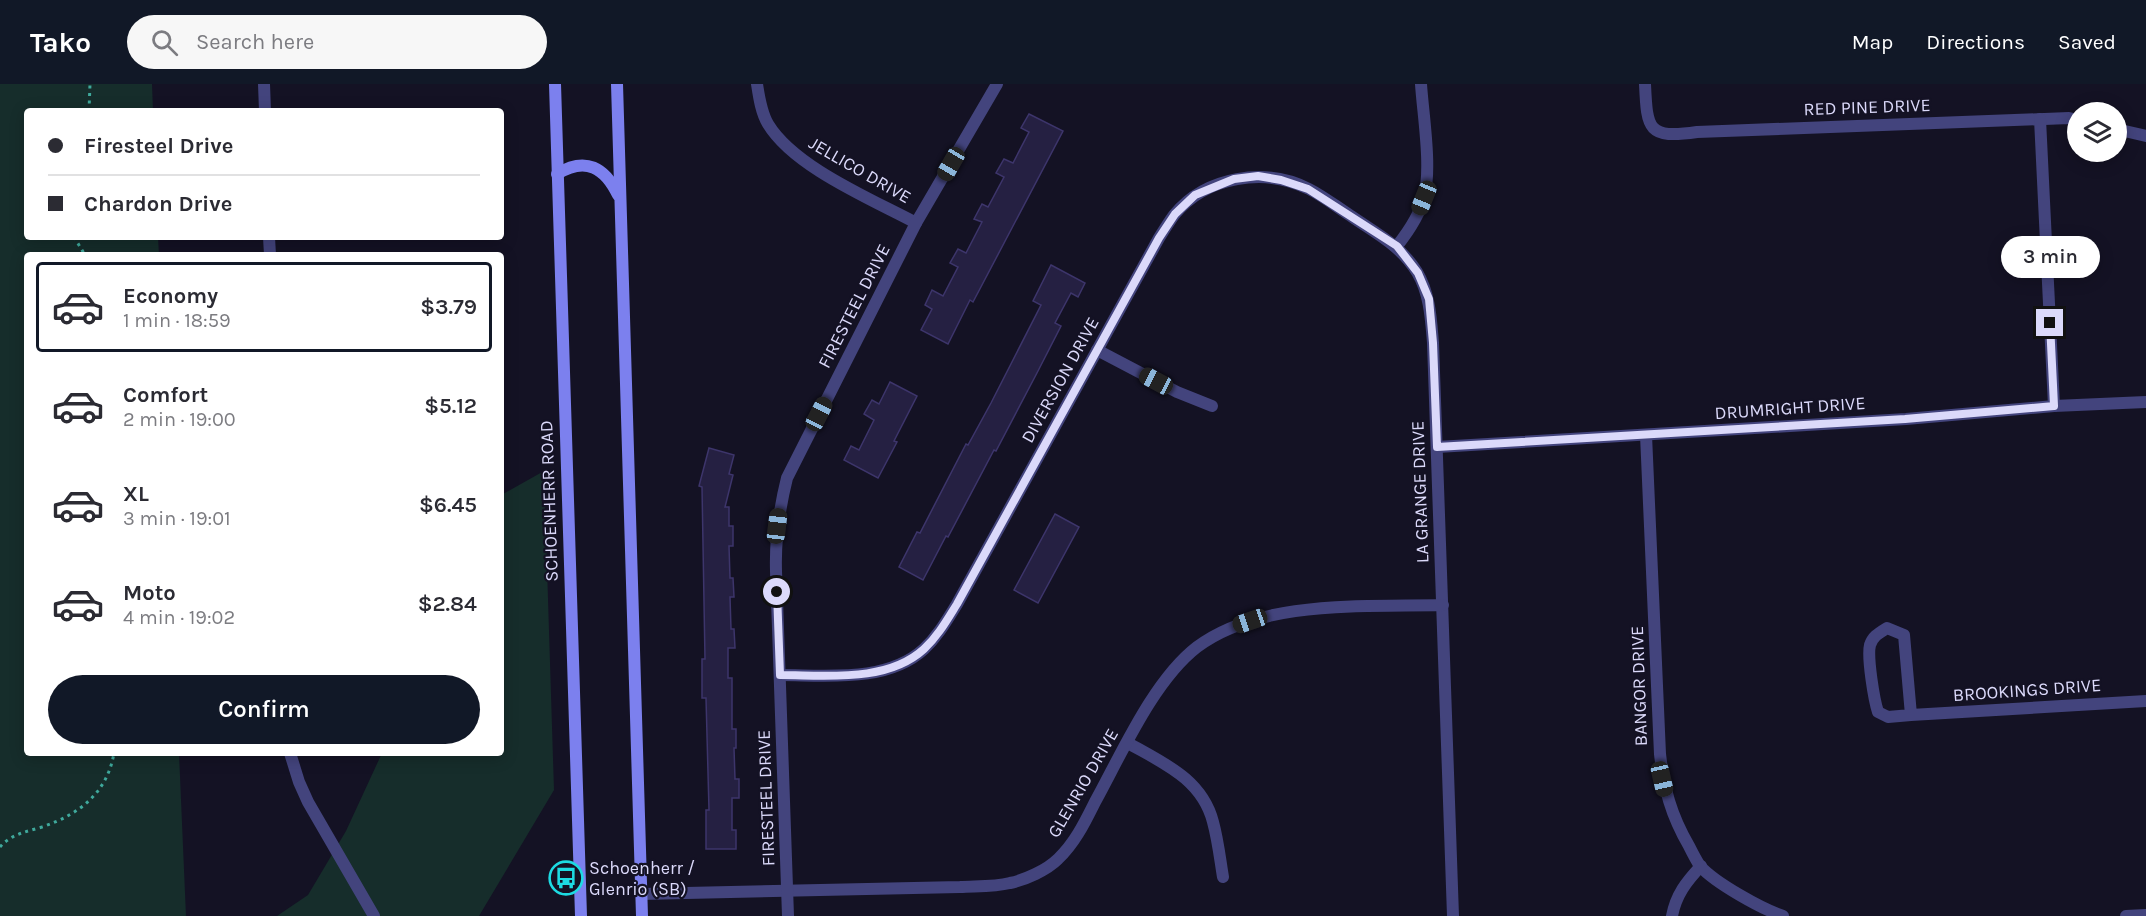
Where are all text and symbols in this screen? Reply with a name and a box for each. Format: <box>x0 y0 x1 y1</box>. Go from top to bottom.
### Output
search box <box>127 15 547 69</box>
text: Tako <box>30 26 91 59</box>
icon: search <box>148 26 181 59</box>
text: Search here <box>196 29 314 55</box>
text: Map <box>1852 30 1893 54</box>
text: Directions <box>1926 30 2025 54</box>
text: Saved <box>2058 30 2116 54</box>
street label: RED PINE DRIVE <box>1803 94 1931 120</box>
map controls <box>2067 102 2127 162</box>
button: layers <box>2067 102 2127 162</box>
street label: JELLICO DRIVE <box>805 132 915 208</box>
text: Firesteel Drive <box>84 133 233 159</box>
car <box>934 144 968 184</box>
car <box>1409 178 1439 218</box>
text: Chardon Drive <box>84 191 232 217</box>
callout: 3 min <box>2000 236 2100 278</box>
street label: FIRESTEEL DRIVE <box>813 240 895 372</box>
text: 3 min <box>2023 245 2078 268</box>
icon: car <box>51 280 105 334</box>
text: Economy <box>123 283 218 309</box>
text: $3.79 <box>420 294 477 320</box>
text: 1 min · 18:59 <box>123 309 231 332</box>
route end <box>2036 309 2063 336</box>
street label: DIVERSION DRIVE <box>1016 313 1104 447</box>
car <box>1136 365 1176 397</box>
icon: car <box>51 379 105 433</box>
text: Comfort <box>123 382 208 408</box>
street label: DRUMRIGHT DRIVE <box>1714 392 1866 424</box>
text: $5.12 <box>424 393 477 419</box>
car <box>803 394 835 434</box>
text: 2 min · 19:00 <box>123 408 236 431</box>
street label: SCHOENHERR ROAD <box>535 420 563 582</box>
street label: LA GRANGE DRIVE <box>1407 420 1433 564</box>
icon: car <box>51 478 105 532</box>
text: XL <box>123 481 149 507</box>
text: $6.45 <box>419 492 477 518</box>
text: 3 min · 19:01 <box>123 507 231 530</box>
car <box>766 507 788 545</box>
icon: car <box>51 577 105 631</box>
route start <box>763 578 790 605</box>
text: Moto <box>123 580 176 606</box>
text: $2.84 <box>418 591 477 617</box>
text: 4 min · 19:02 <box>123 606 235 629</box>
car <box>1230 607 1270 635</box>
street label: BANGOR DRIVE <box>1626 625 1652 747</box>
street label: BROOKINGS DRIVE <box>1952 674 2102 706</box>
button: Confirm <box>48 675 480 744</box>
street label: GLENRIO DRIVE <box>1043 724 1123 842</box>
street label: FIRESTEEL DRIVE <box>753 729 779 867</box>
car <box>1649 759 1675 799</box>
place label: Schoenherr / Glenrio (SB) <box>589 857 695 900</box>
bus stop icon: Schoenherr / Glenrio (SB) <box>548 860 584 896</box>

